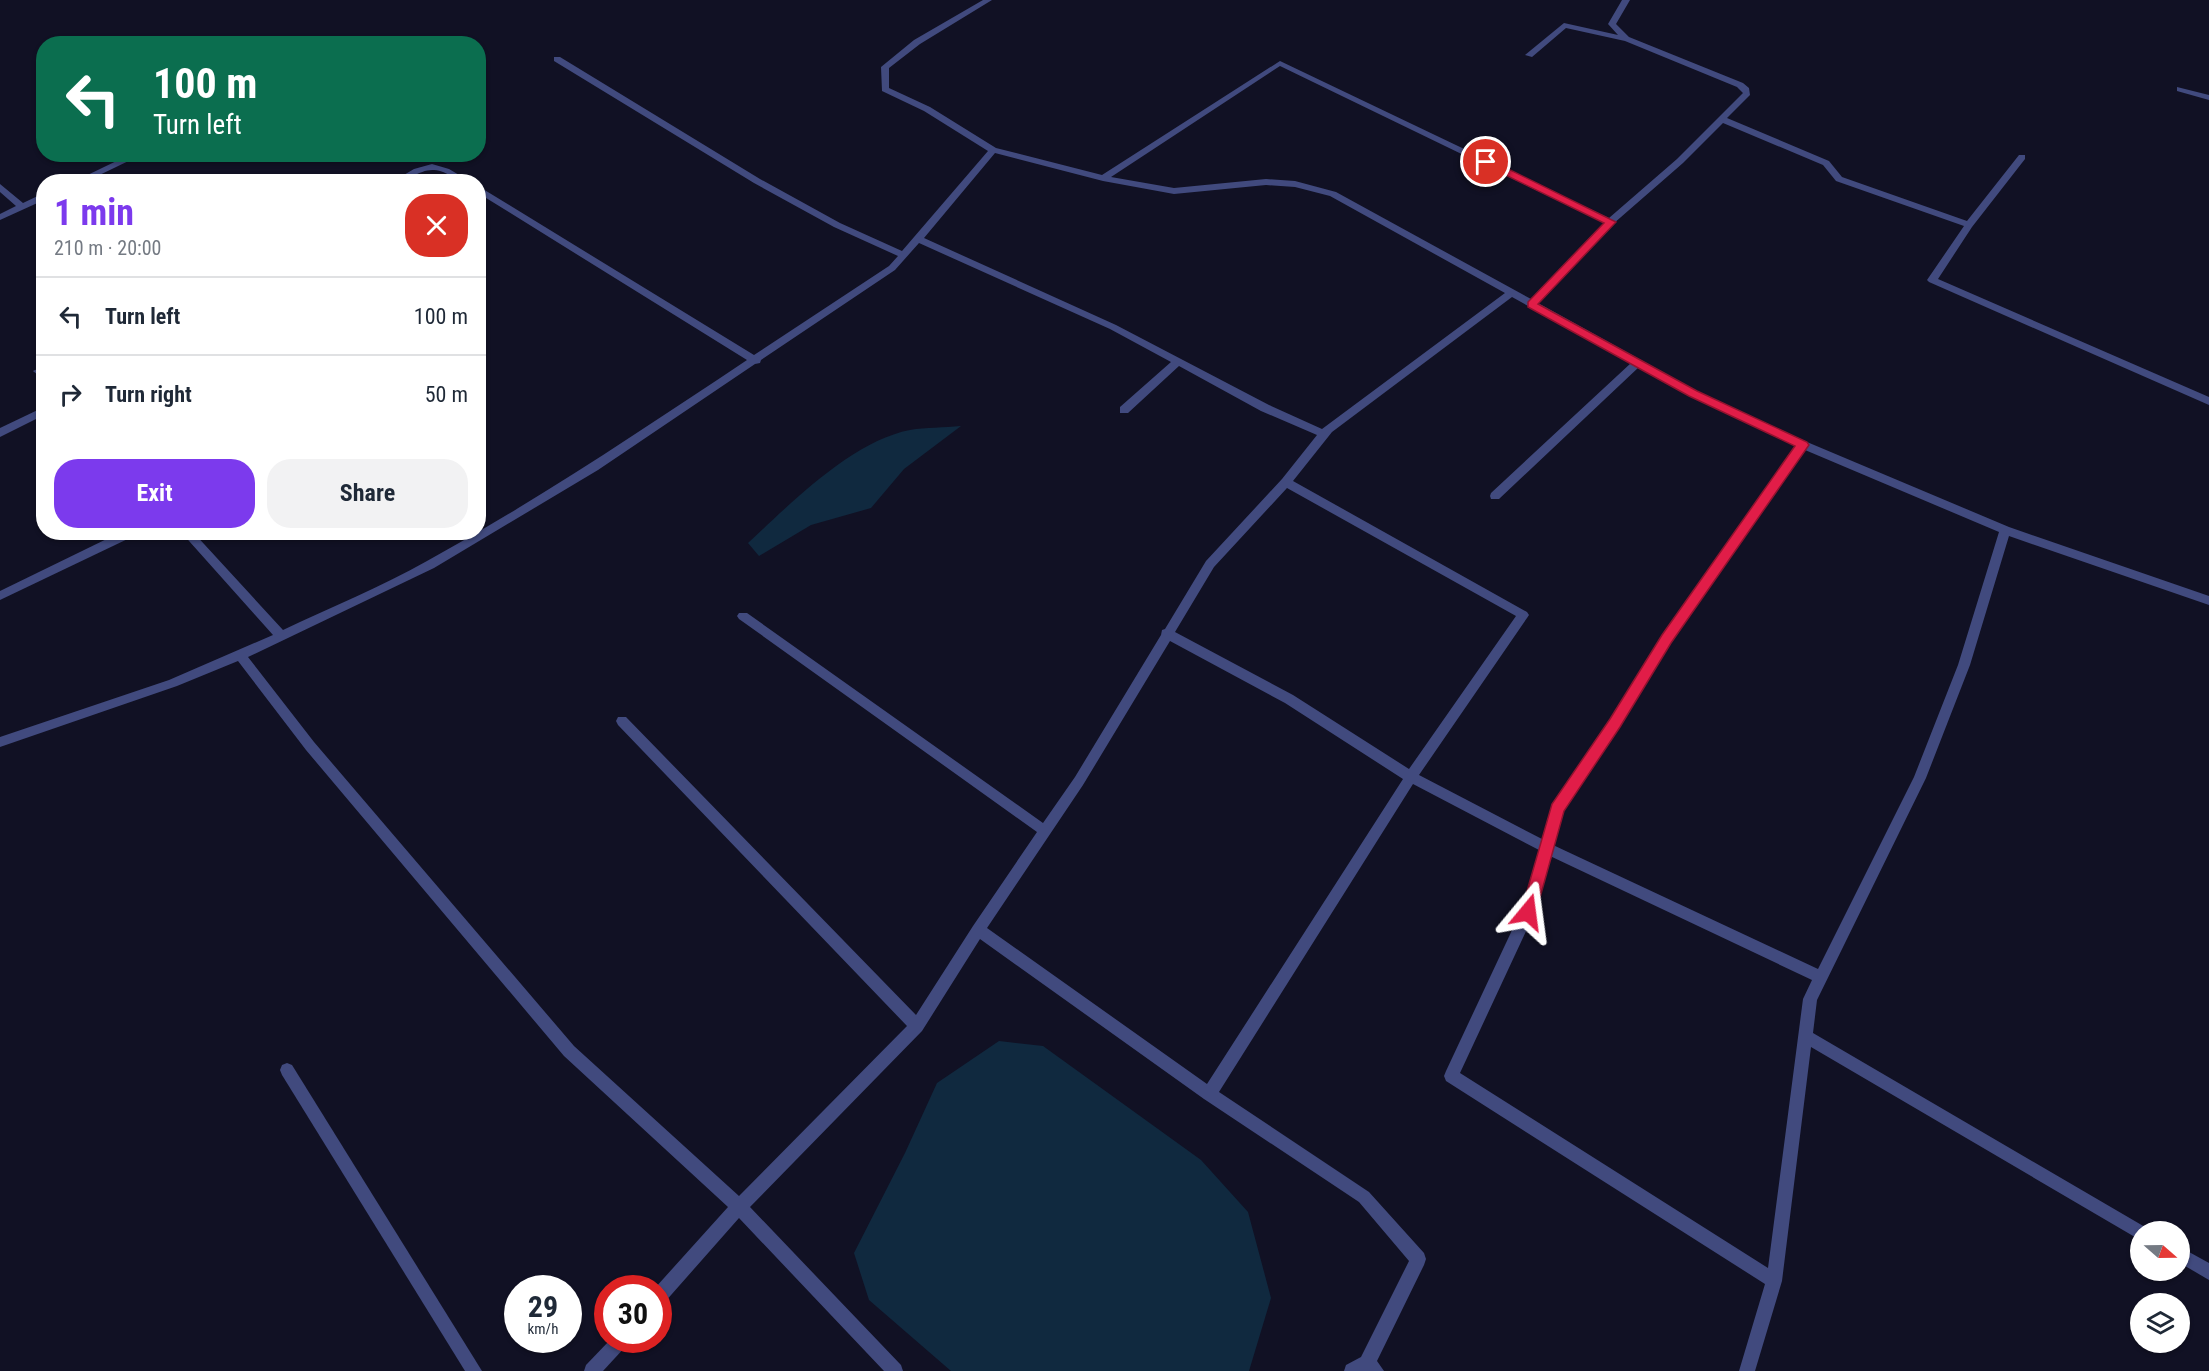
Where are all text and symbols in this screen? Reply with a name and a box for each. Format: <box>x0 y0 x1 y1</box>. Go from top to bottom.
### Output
text: 100 m <box>153 59 258 108</box>
icon: left <box>54 60 132 138</box>
text: Turn left <box>153 109 242 141</box>
pin <box>1460 136 1511 187</box>
icon: arrive <box>1469 145 1502 178</box>
text: 1 min <box>54 192 134 234</box>
button: close <box>405 194 468 257</box>
text: 210 m · 20:00 <box>54 236 161 260</box>
icon: left <box>54 300 87 333</box>
text: Turn left <box>105 304 180 329</box>
text: 100 m <box>414 304 468 329</box>
icon: right <box>54 378 87 411</box>
text: Turn right <box>105 382 192 407</box>
text: 50 m <box>425 382 468 407</box>
button: Exit <box>54 459 255 528</box>
button: Share <box>267 459 468 528</box>
position arrow <box>1496 880 1560 944</box>
north arrow <box>2130 1221 2190 1281</box>
map controls <box>2130 1221 2190 1353</box>
speed limit sign: 30 <box>594 1275 672 1353</box>
text: 29 <box>528 1289 558 1324</box>
button: layers <box>2130 1293 2190 1353</box>
text: km/h <box>528 1320 558 1338</box>

